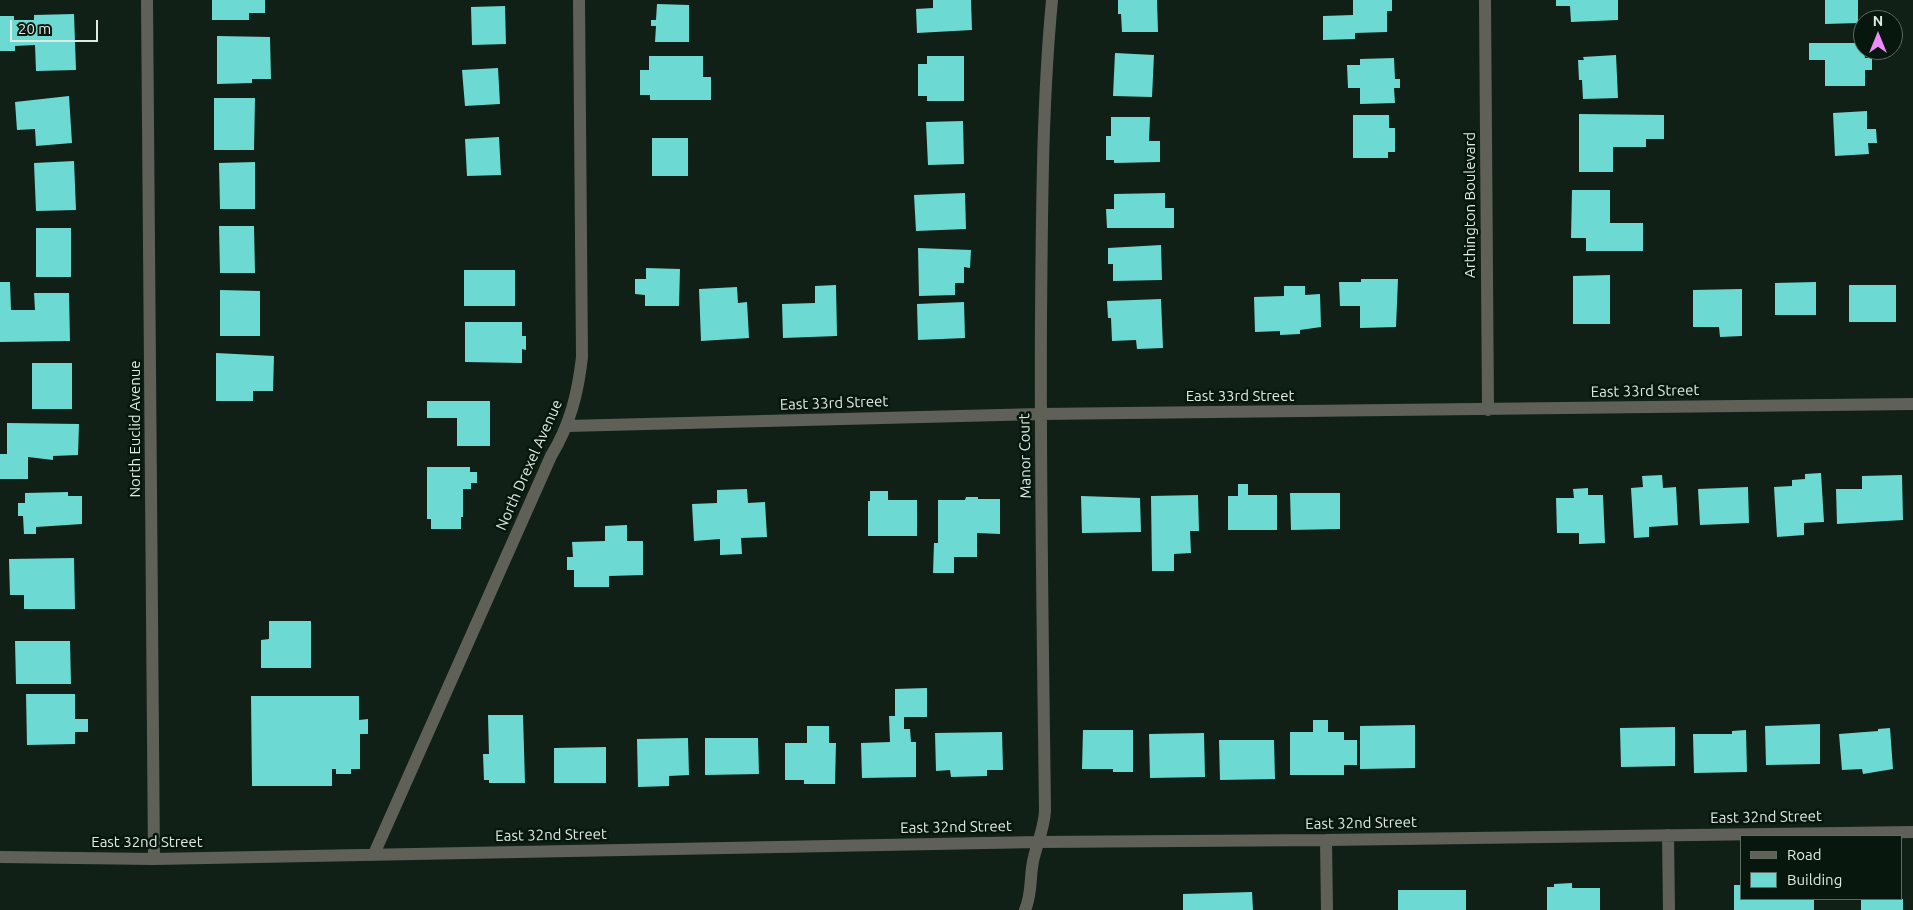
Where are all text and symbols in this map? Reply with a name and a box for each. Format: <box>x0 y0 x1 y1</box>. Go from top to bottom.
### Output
scale bar <box>12 10 100 42</box>
north arrow <box>1853 10 1903 60</box>
text: N <box>1873 13 1883 29</box>
text: 20 m <box>18 20 51 37</box>
street label: Arthington Boulevard <box>1461 132 1479 278</box>
street label: North Euclid Avenue <box>126 360 144 498</box>
street label: East 33rd Street <box>1591 381 1699 401</box>
street label: East 33rd Street <box>1186 387 1294 405</box>
street label: East 33rd Street <box>779 392 889 414</box>
street label: North Drexel Avenue <box>492 397 566 533</box>
street label: Manor Court <box>1015 413 1035 499</box>
street label: East 32nd Street <box>1710 807 1822 827</box>
street label: East 32nd Street <box>1305 813 1417 833</box>
street label: East 32nd Street <box>900 817 1012 837</box>
street label: East 32nd Street <box>495 825 607 845</box>
street label: East 32nd Street <box>91 833 203 851</box>
legend <box>1740 835 1903 900</box>
text: Road <box>1787 846 1822 863</box>
text: Building <box>1787 871 1842 888</box>

